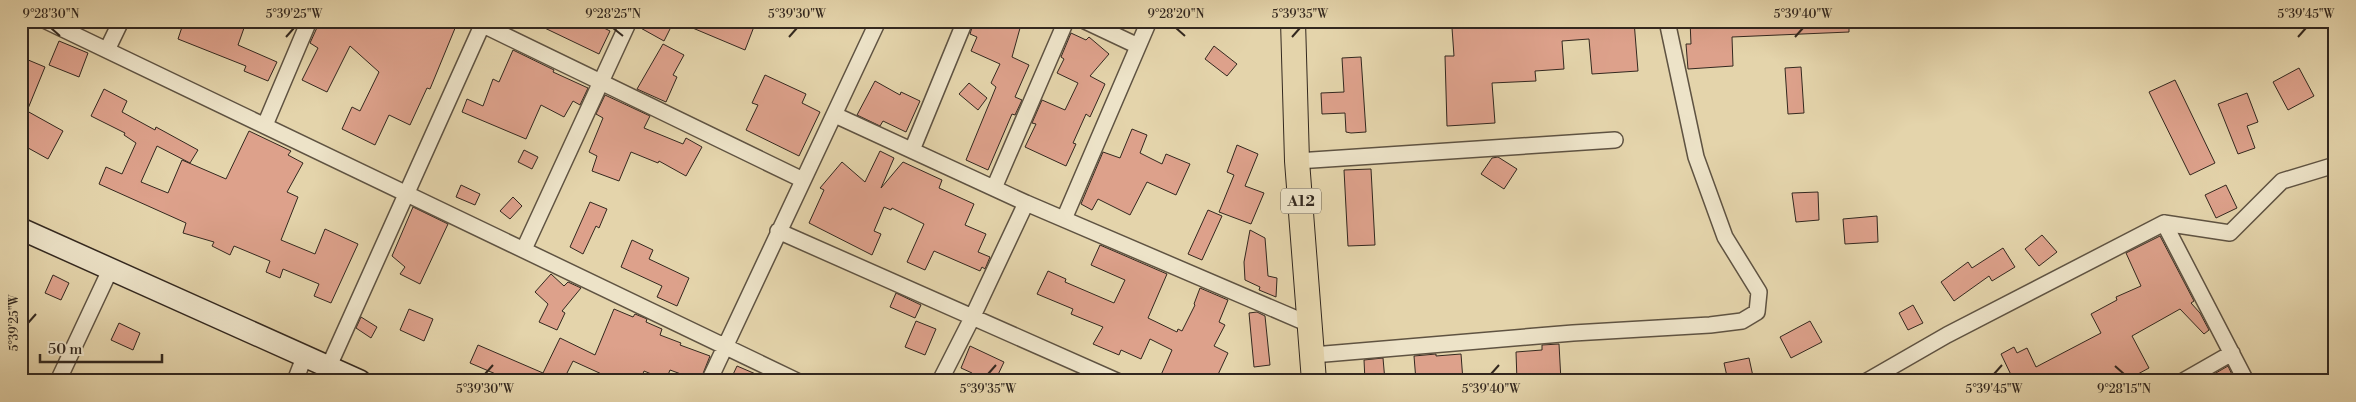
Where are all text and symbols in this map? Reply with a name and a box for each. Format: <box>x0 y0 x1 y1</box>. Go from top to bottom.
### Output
text: 9°28'30"N <box>23 7 79 22</box>
text: 5°39'25"W <box>266 7 323 22</box>
text: 9°28'25"N <box>585 7 641 22</box>
text: 5°39'30"W <box>768 7 827 22</box>
text: 9°28'20"N <box>1148 7 1205 22</box>
text: 5°39'35"W <box>1272 7 1329 22</box>
text: 5°39'40"W <box>1774 7 1833 22</box>
text: 5°39'45"W <box>2278 7 2336 22</box>
road number: A12 <box>1281 188 1321 214</box>
text: 5°39'25"W <box>7 294 22 351</box>
scale bar <box>40 332 162 364</box>
text: 50 m <box>48 340 82 359</box>
text: 5°39'30"W <box>456 382 515 397</box>
text: 5°39'35"W <box>960 382 1017 397</box>
text: 5°39'40"W <box>1462 382 1521 397</box>
text: 5°39'45"W <box>1966 382 2024 397</box>
text: 9°28'15"N <box>2097 382 2151 397</box>

